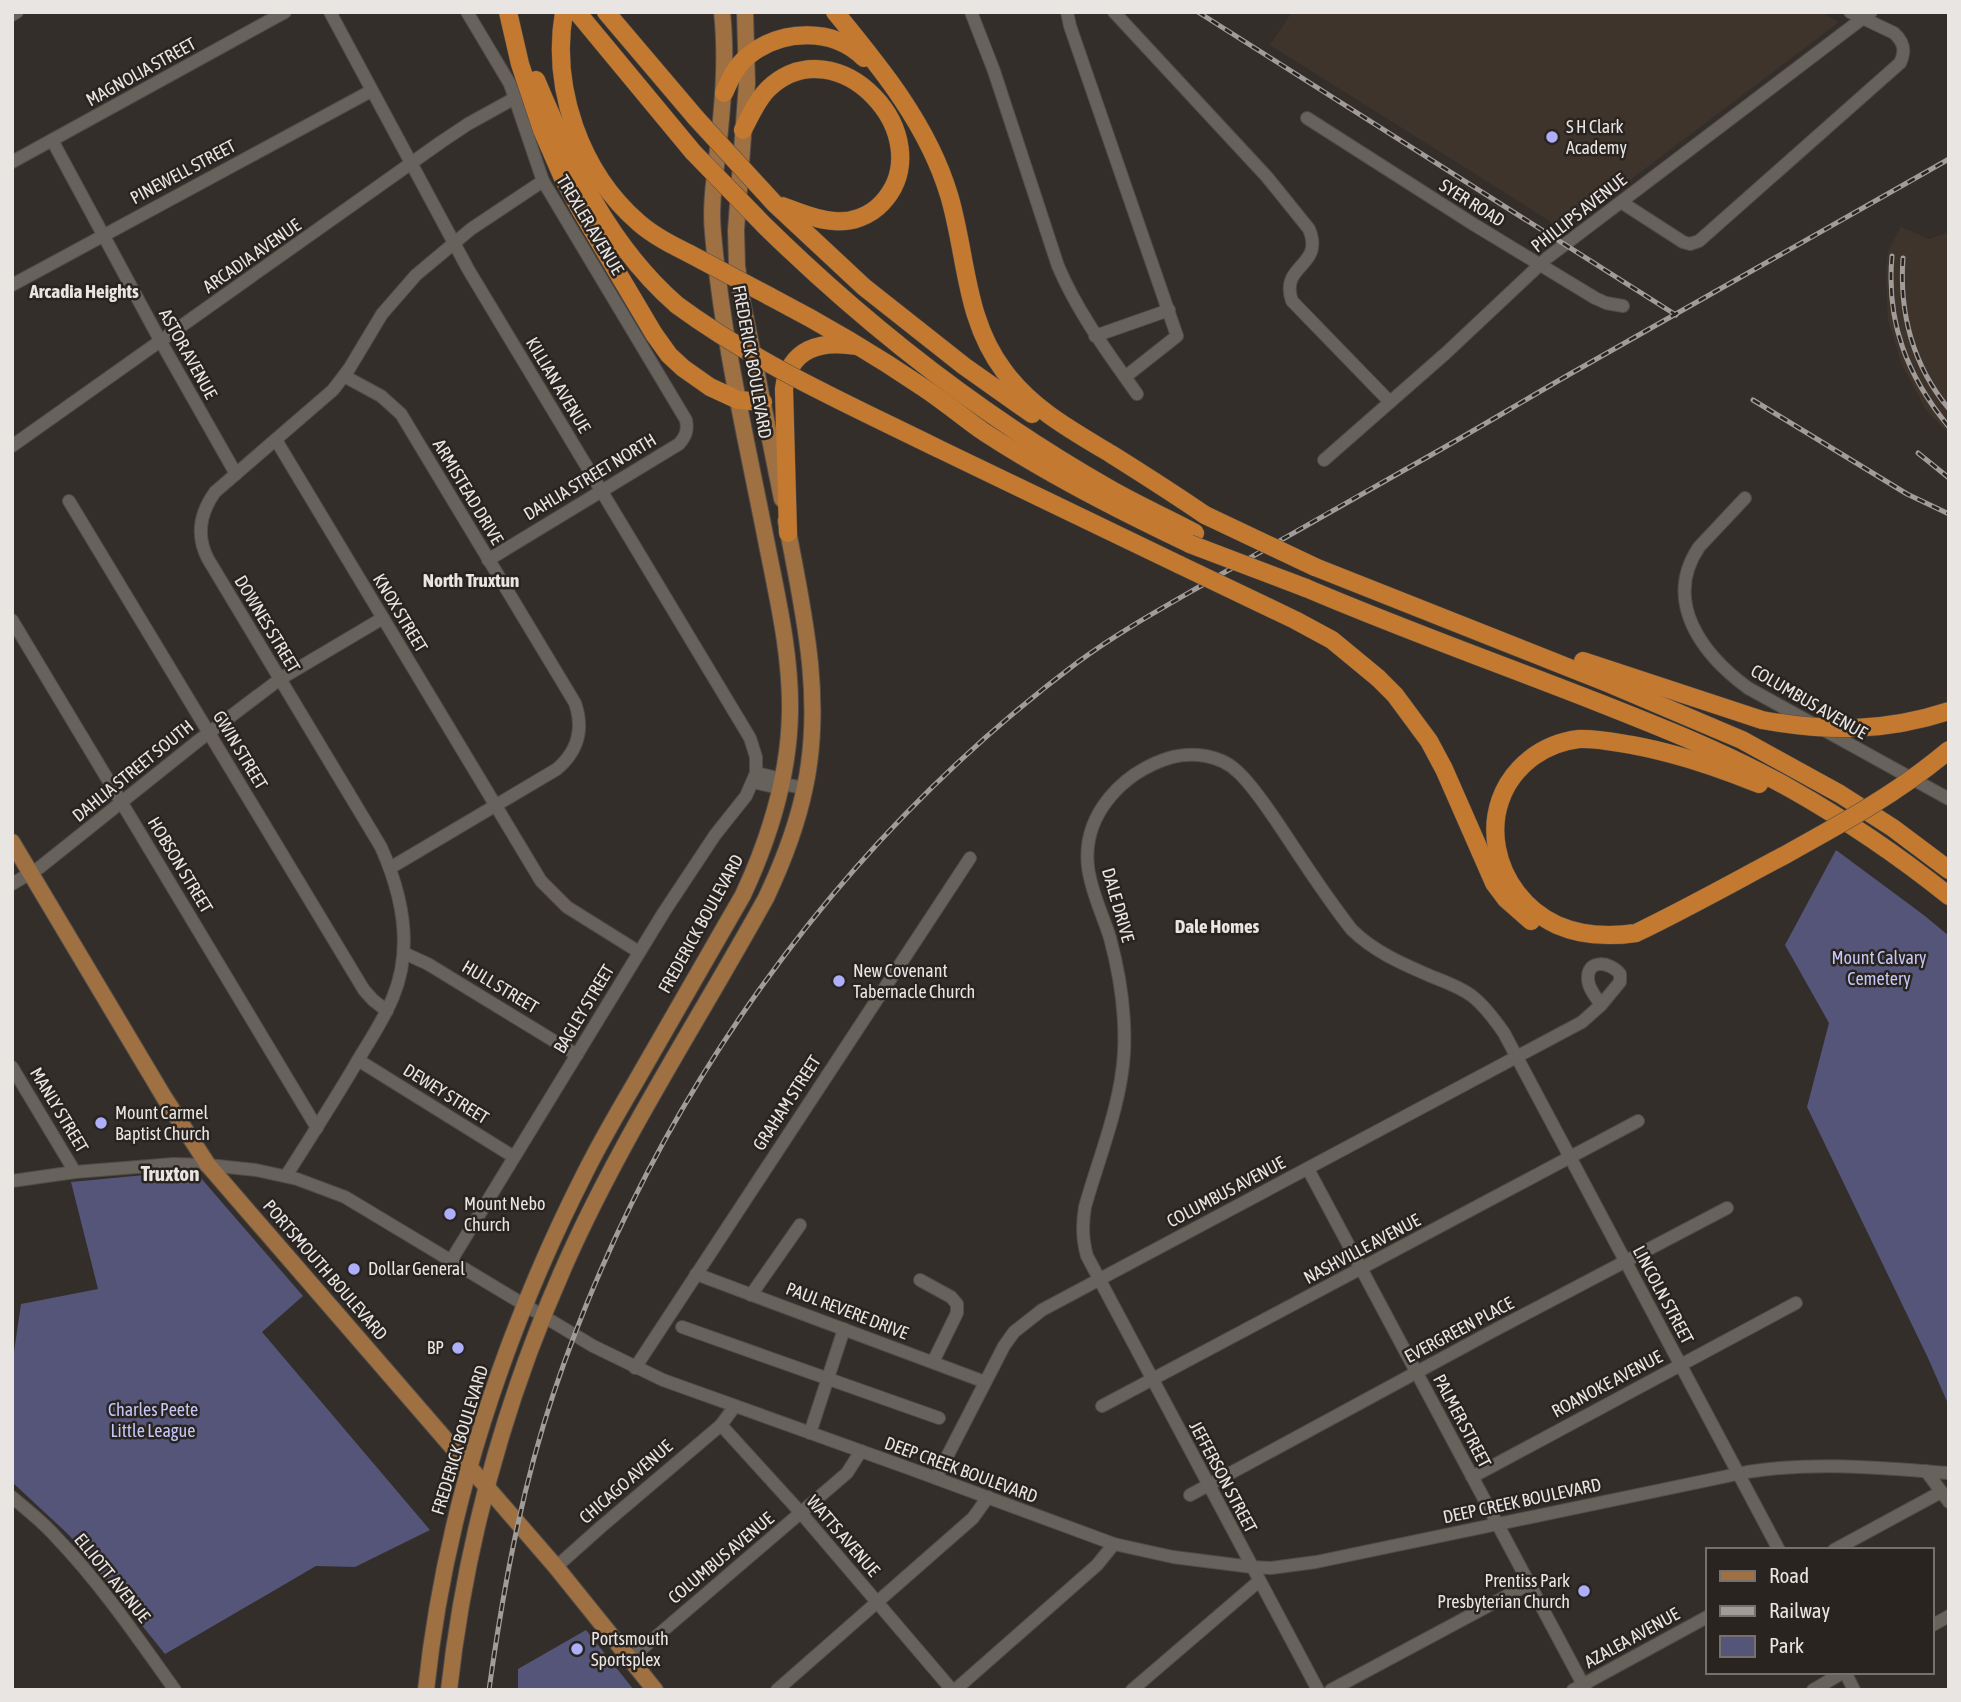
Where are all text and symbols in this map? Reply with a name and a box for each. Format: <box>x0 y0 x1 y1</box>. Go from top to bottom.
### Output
street label: MAGNOLIA STREET <box>82 33 199 110</box>
place label: S H Clark Academy <box>1566 116 1627 158</box>
marker: S H Clark Academy <box>1544 129 1560 145</box>
street label: PINEWELL STREET <box>126 135 239 208</box>
street label: PHILLIPS AVENUE <box>1527 169 1631 256</box>
street label: TREXLER AVENUE <box>552 171 629 279</box>
street label: SYER ROAD <box>1436 174 1509 231</box>
street label: ARCADIA AVENUE <box>199 214 305 297</box>
district label: Arcadia Heights <box>28 280 139 302</box>
street label: FREDERICK BOULEVARD <box>729 284 776 440</box>
street label: ASTOR AVENUE <box>155 305 222 403</box>
street label: KILLIAN AVENUE <box>522 333 595 437</box>
street label: DAHLIA STREET NORTH <box>520 429 660 524</box>
street label: ARMISTEAD DRIVE <box>429 435 508 548</box>
district label: North Truxtun <box>423 569 519 591</box>
street label: KNOX STREET <box>369 570 432 656</box>
street label: DOWNES STREET <box>230 571 305 676</box>
street label: COLUMBUS AVENUE <box>1747 660 1871 744</box>
street label: GWIN STREET <box>209 707 272 793</box>
street label: DAHLIA STREET SOUTH <box>68 715 197 826</box>
street label: HOBSON STREET <box>144 813 217 917</box>
street label: FREDERICK BOULEVARD <box>654 851 747 997</box>
street label: DALE DRIVE <box>1098 865 1139 945</box>
district label: Dale Homes <box>1175 915 1260 937</box>
park label: Mount Calvary Cemetery <box>1832 947 1927 989</box>
street label: HULL STREET <box>458 956 542 1018</box>
place label: New Covenant Tabernacle Church <box>853 960 975 1002</box>
street label: BAGLEY STREET <box>549 961 618 1057</box>
marker: New Covenant Tabernacle Church <box>831 973 847 989</box>
street label: GRAHAM STREET <box>748 1051 825 1154</box>
street label: DEWEY STREET <box>400 1059 493 1128</box>
street label: MANLY STREET <box>26 1063 93 1156</box>
place label: Mount Carmel Baptist Church <box>115 1102 210 1144</box>
marker: Mount Carmel Baptist Church <box>93 1115 109 1131</box>
street label: COLUMBUS AVENUE <box>1163 1151 1289 1232</box>
district label: Truxton <box>141 1161 199 1185</box>
place label: Mount Nebo Church <box>464 1193 545 1235</box>
street label: PORTSMOUTH BOULEVARD <box>259 1195 392 1344</box>
marker: Mount Nebo Church <box>442 1206 458 1222</box>
street label: NASHVILLE AVENUE <box>1300 1209 1424 1288</box>
street label: LINCOLN STREET <box>1629 1242 1698 1348</box>
place label: Dollar General <box>368 1258 465 1279</box>
marker: Dollar General <box>346 1261 362 1277</box>
street label: PAUL REVERE DRIVE <box>783 1278 912 1344</box>
street label: EVERGREEN PLACE <box>1401 1292 1517 1367</box>
place label: BP <box>427 1337 444 1358</box>
marker: BP <box>450 1340 466 1356</box>
street label: ROANOKE AVENUE <box>1548 1345 1666 1421</box>
street label: FREDERICK BOULEVARD <box>427 1363 492 1517</box>
street label: PALMER STREET <box>1429 1370 1496 1471</box>
park label: Charles Peete Little League <box>108 1399 198 1441</box>
street label: JEFFERSON STREET <box>1185 1417 1262 1536</box>
street label: DEEP CREEK BOULEVARD <box>882 1432 1040 1507</box>
street label: CHICAGO AVENUE <box>575 1435 677 1528</box>
street label: DEEP CREEK BOULEVARD <box>1441 1473 1603 1528</box>
street label: WATTS AVENUE <box>802 1491 884 1581</box>
street label: COLUMBUS AVENUE <box>664 1507 778 1608</box>
street label: ELLIOTT AVENUE <box>70 1529 155 1627</box>
legend <box>1706 1548 1933 1674</box>
text: Road <box>1769 1563 1809 1587</box>
place label: Prentiss Park Presbyterian Church <box>1437 1570 1570 1612</box>
marker: Prentiss Park Presbyterian Church <box>1576 1583 1592 1599</box>
text: Railway <box>1769 1598 1831 1622</box>
street label: AZALEA AVENUE <box>1581 1603 1683 1672</box>
place label: Portsmouth Sportsplex <box>591 1628 669 1670</box>
text: Park <box>1769 1633 1804 1657</box>
marker: Portsmouth Sportsplex <box>569 1641 585 1657</box>

